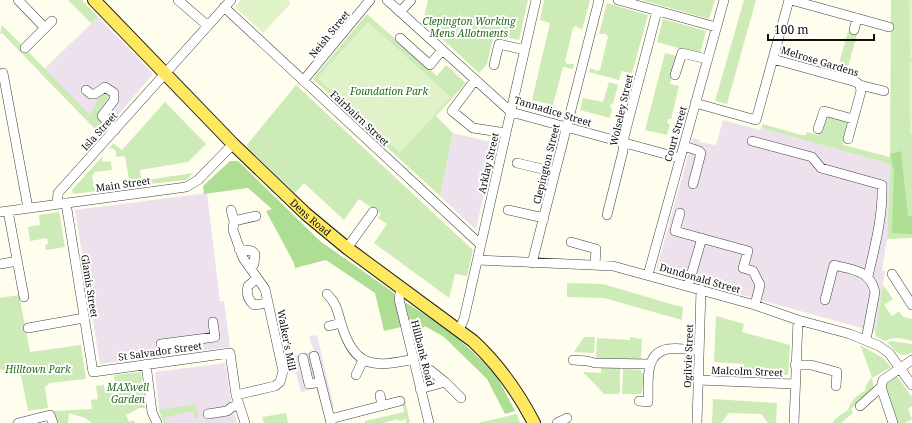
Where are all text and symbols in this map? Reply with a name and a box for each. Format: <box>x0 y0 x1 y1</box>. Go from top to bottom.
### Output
street label: Neish Street <box>305 7 353 61</box>
park label: Clepington Working Mens Allotments <box>422 14 516 40</box>
scale bar <box>768 16 874 42</box>
text: 100 m <box>774 21 809 38</box>
street label: Melrose Gardens <box>779 43 861 80</box>
street label: Wolseley Street <box>606 72 636 147</box>
park label: Foundation Park <box>349 84 428 98</box>
street label: Fairbairn Street <box>328 87 393 149</box>
street label: Tannadice Street <box>513 93 594 130</box>
street label: Court Street <box>660 104 690 163</box>
street label: Isla Street <box>78 108 120 153</box>
street label: Clepington Street <box>529 122 563 205</box>
street label: Arklay Street <box>474 131 502 195</box>
street label: Main Street <box>95 173 152 195</box>
street label: Dens Road <box>287 195 334 239</box>
street label: Glamis Street <box>78 254 102 319</box>
street label: Dundonald Street <box>658 260 743 296</box>
street label: Walker's Mill <box>274 308 300 372</box>
street label: Hillbank Road <box>408 318 438 388</box>
street label: Ogilvie Street <box>680 323 696 388</box>
street label: St Salvador Street <box>117 338 203 364</box>
park label: Hilltown Park <box>4 362 71 376</box>
street label: Malcolm Street <box>711 363 784 379</box>
park label: MAXwell Garden <box>106 380 149 406</box>

